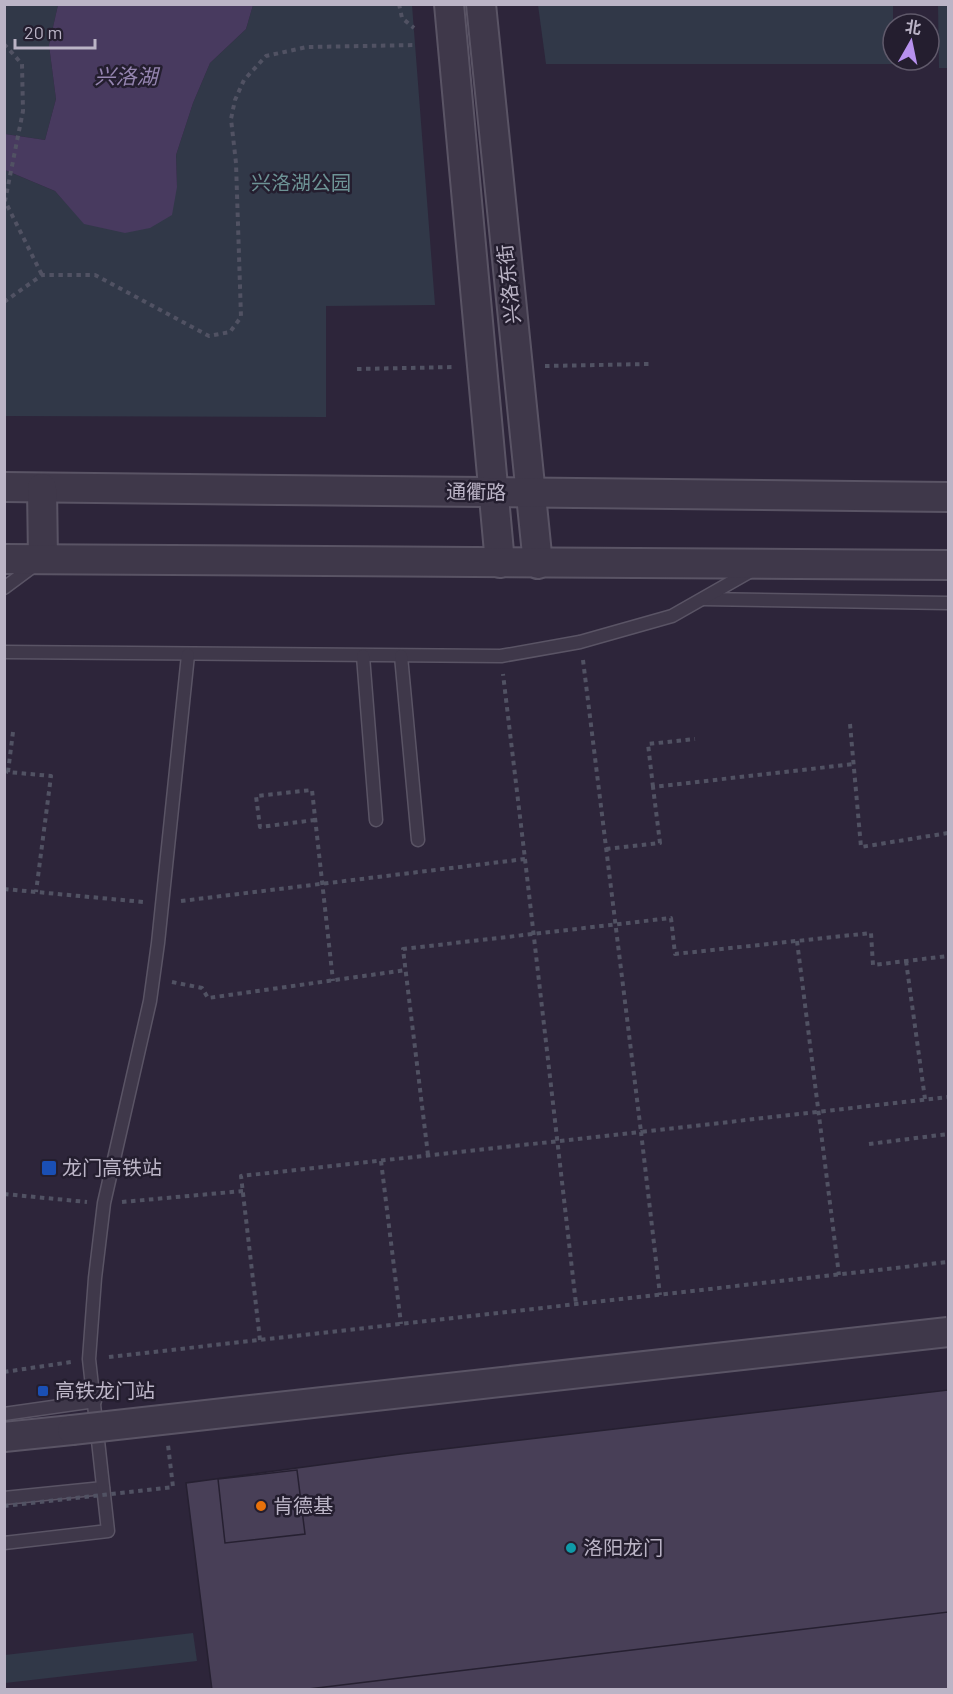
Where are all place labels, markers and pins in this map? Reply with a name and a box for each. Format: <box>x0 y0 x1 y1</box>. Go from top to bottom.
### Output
place label: 龙门高铁站 <box>62 1155 162 1179</box>
marker: 龙门高铁站 <box>40 1159 58 1177</box>
place label: 高铁龙门站 <box>55 1378 155 1402</box>
marker: 高铁龙门站 <box>36 1384 50 1398</box>
place label: 肯德基 <box>273 1493 333 1517</box>
marker: 肯德基 <box>254 1499 268 1513</box>
place label: 洛阳龙门 <box>583 1535 663 1559</box>
marker: 洛阳龙门 <box>564 1541 578 1555</box>

